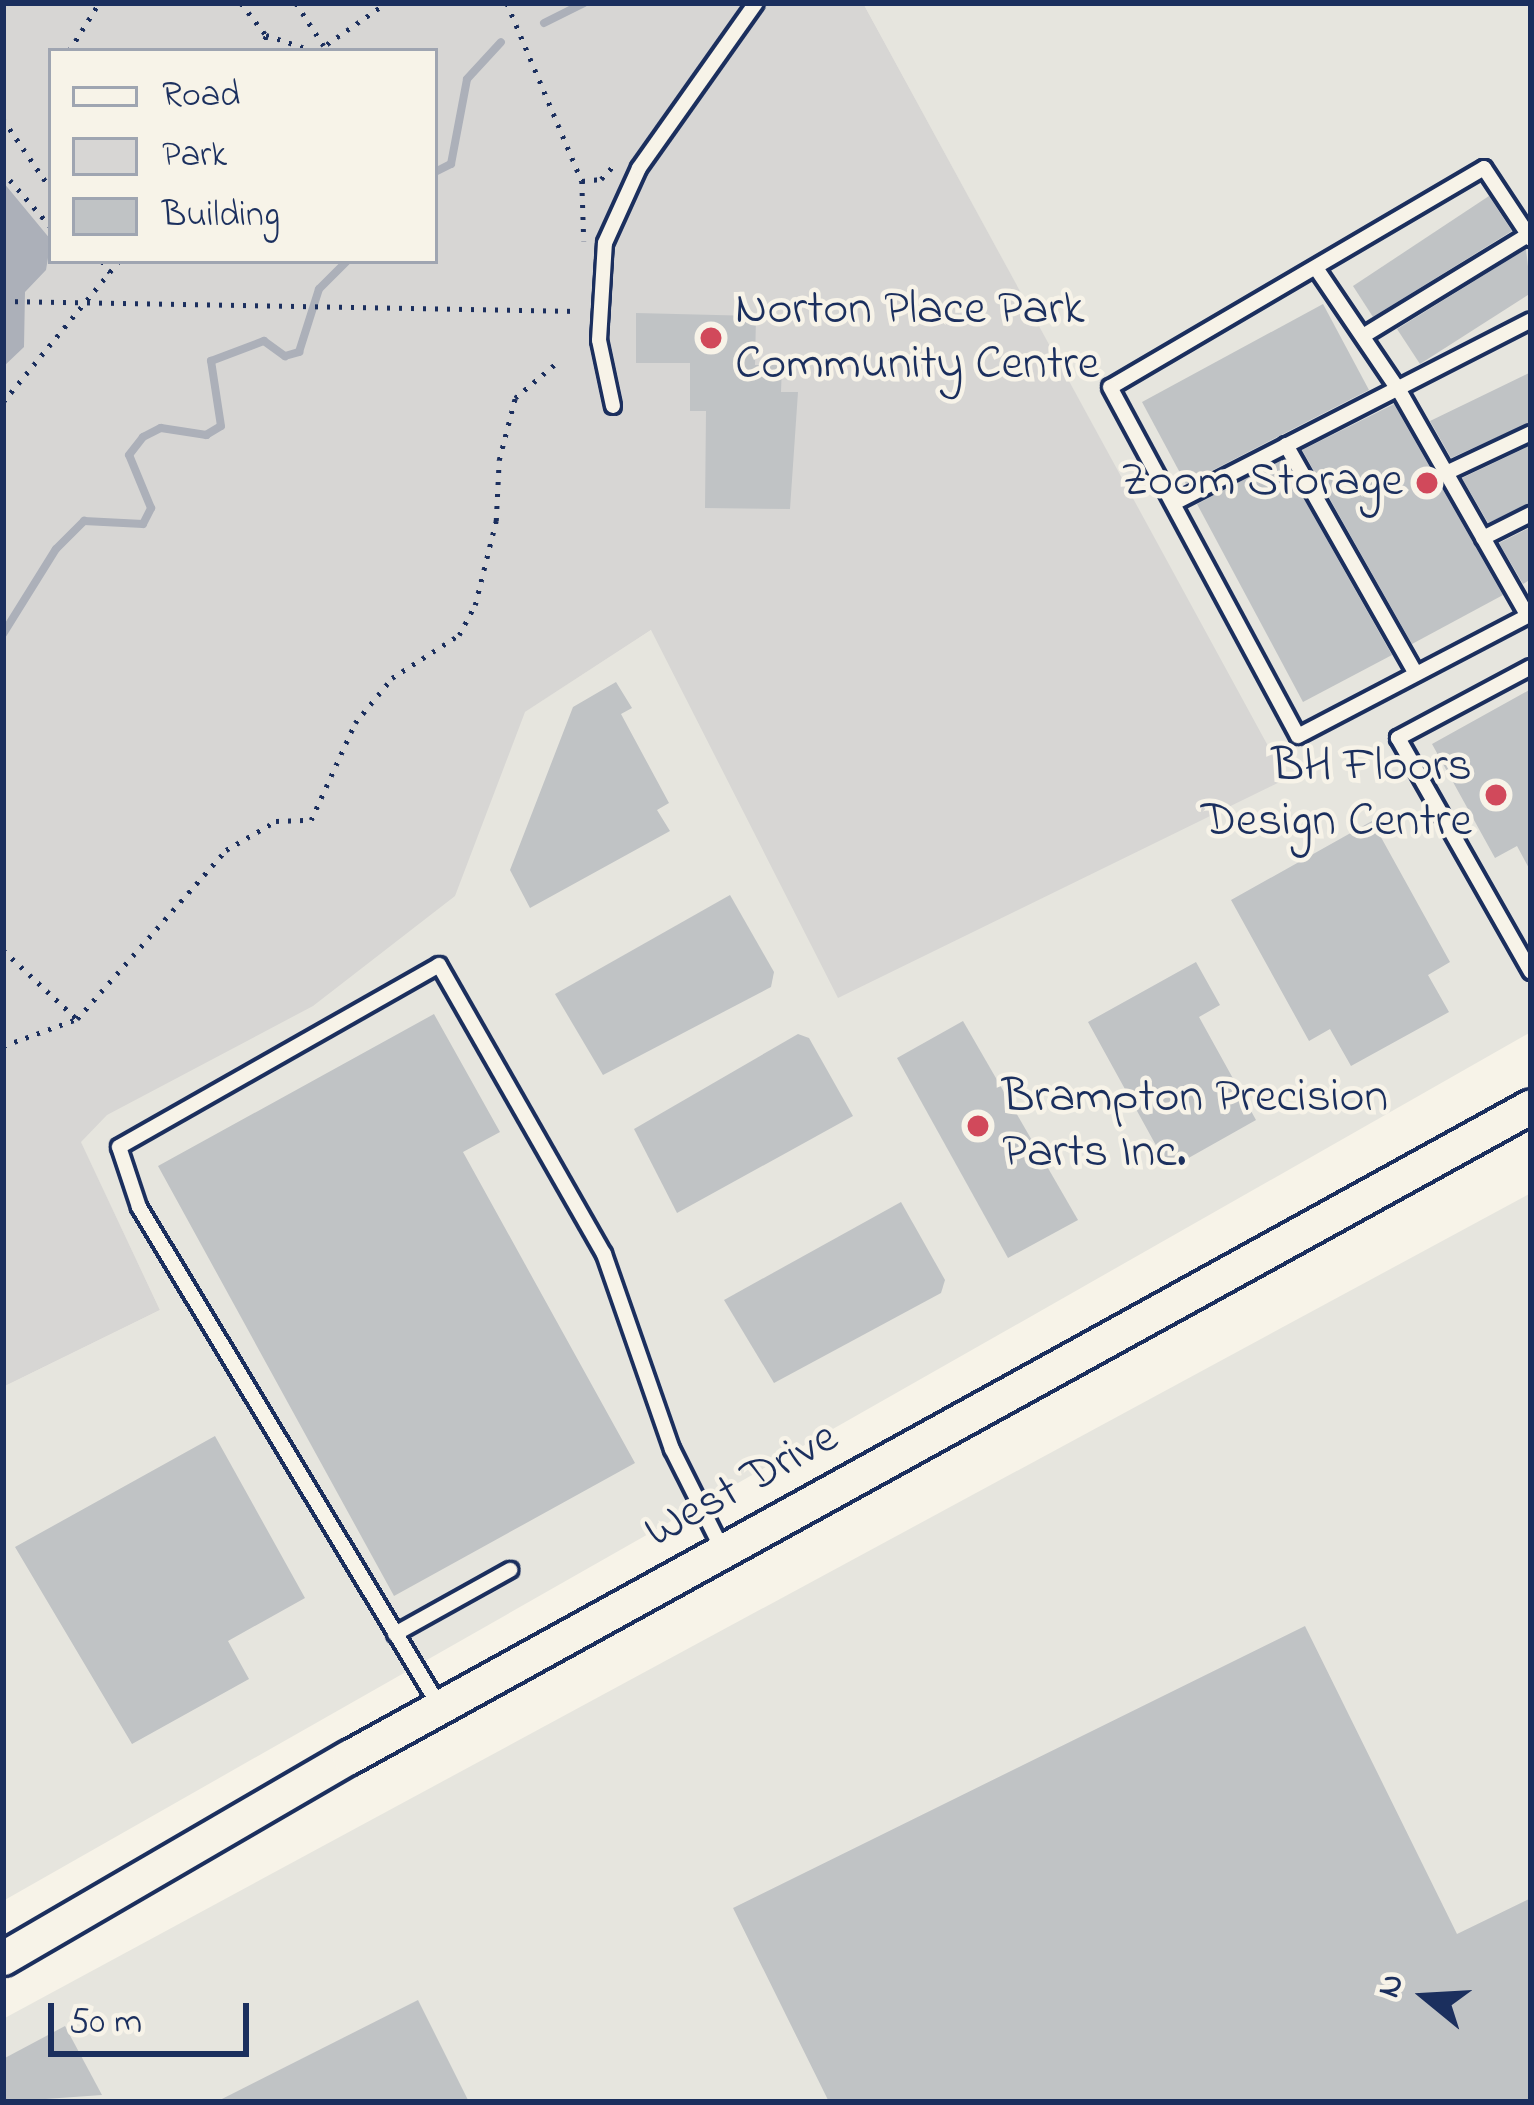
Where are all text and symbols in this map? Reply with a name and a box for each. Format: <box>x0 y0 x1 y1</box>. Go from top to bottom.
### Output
legend <box>48 48 438 264</box>
text: Road <box>162 70 240 123</box>
text: Park <box>162 130 227 183</box>
text: Building <box>162 190 280 243</box>
place label: Norton Place Park Community Centre <box>735 281 1099 394</box>
marker: Norton Place Park Community Centre <box>698 325 724 351</box>
place label: Zoom Storage <box>1121 454 1403 512</box>
marker: Zoom Storage <box>1414 470 1440 496</box>
place label: BH Floors Design Centre <box>1201 738 1472 851</box>
marker: BH Floors Design Centre <box>1483 782 1509 808</box>
place label: Brampton Precision Parts Inc. <box>1002 1069 1388 1182</box>
marker: Brampton Precision Parts Inc. <box>965 1113 991 1139</box>
street label: West Drive <box>636 1410 848 1562</box>
north arrow <box>1366 1937 1486 2057</box>
text: N <box>1365 1968 1418 2004</box>
scale bar <box>54 1979 255 2053</box>
text: 50 m <box>69 1997 142 2050</box>

